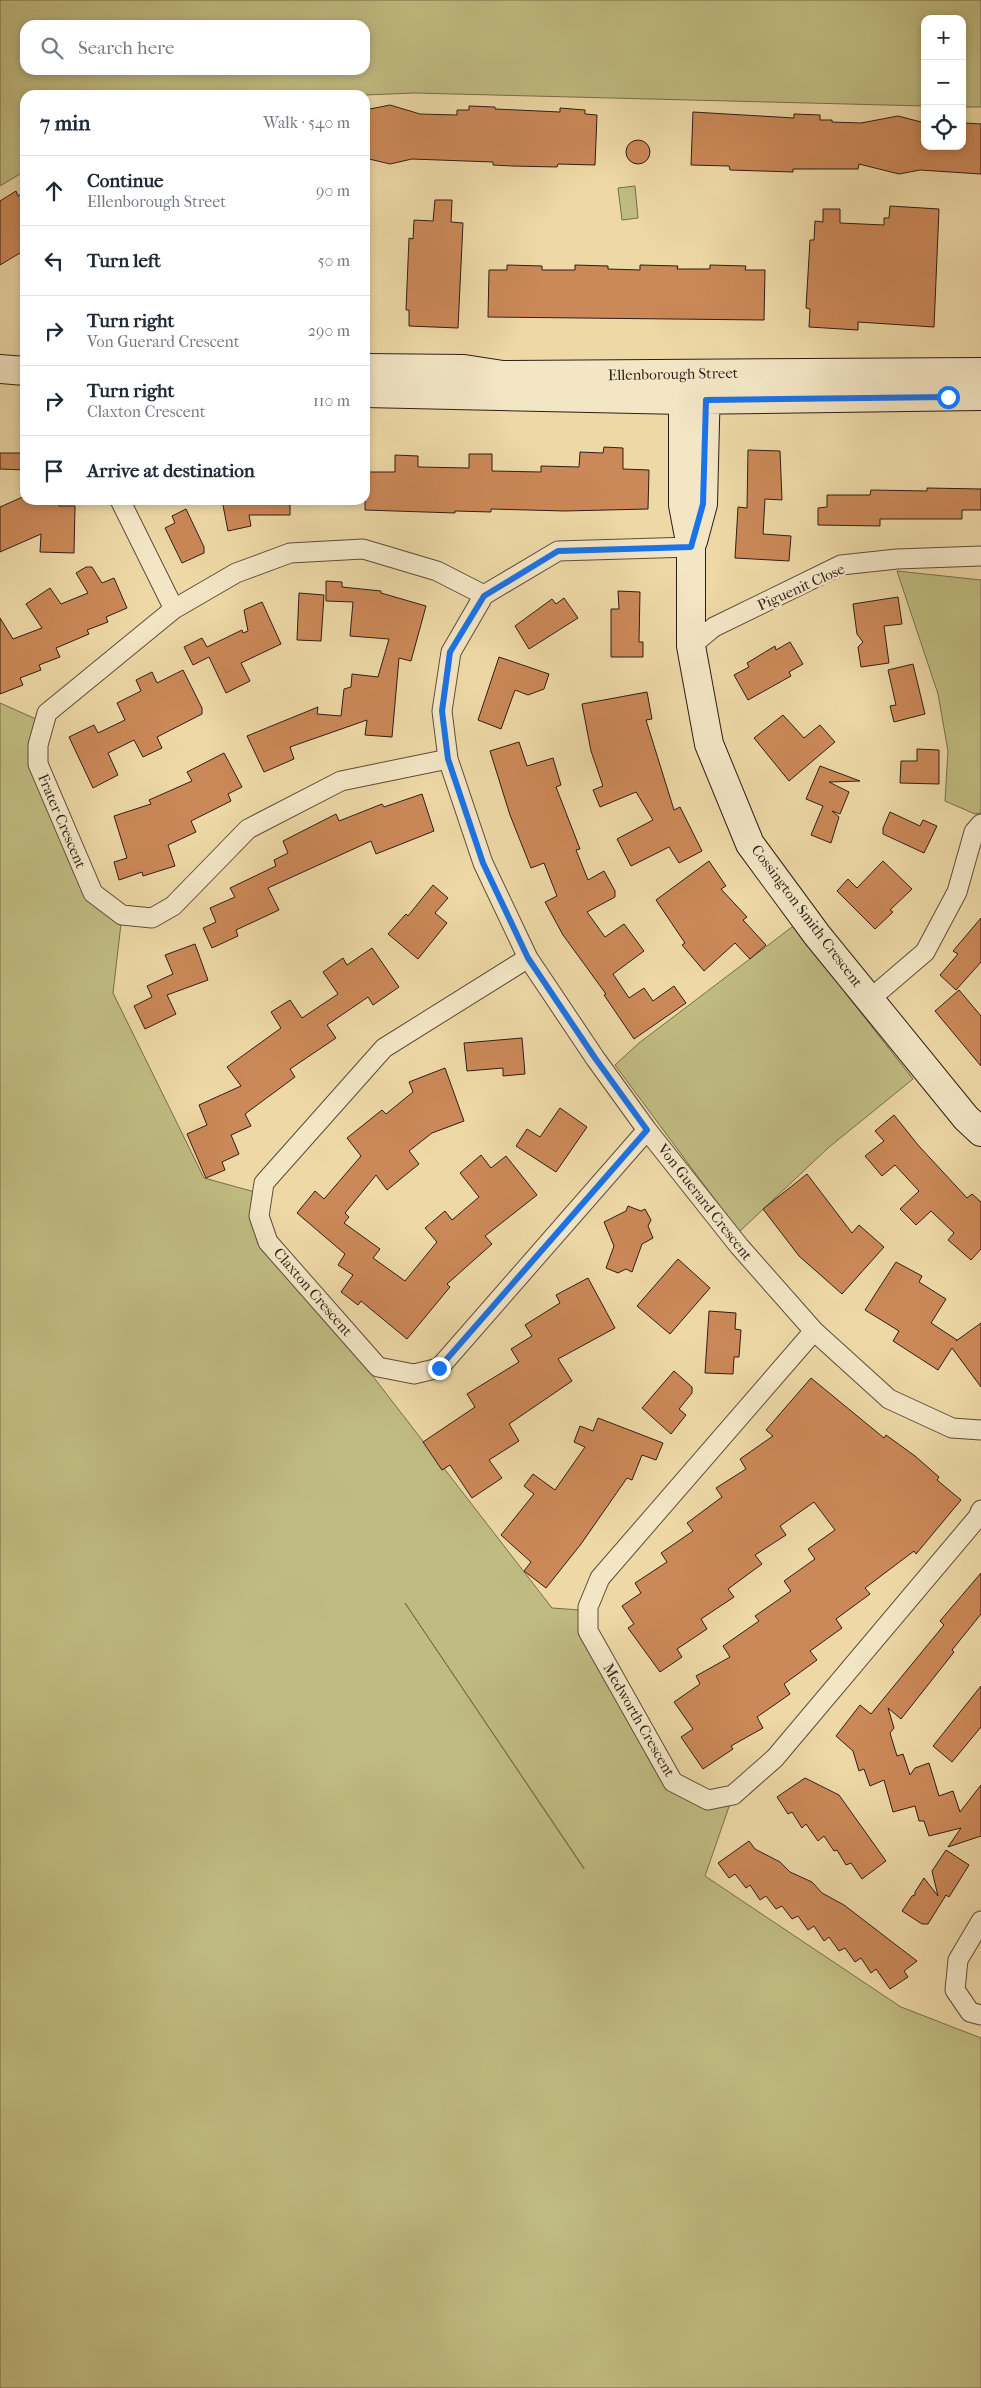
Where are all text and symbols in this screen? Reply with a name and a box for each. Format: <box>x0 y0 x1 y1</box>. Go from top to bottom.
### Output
map controls <box>921 15 966 150</box>
button: + <box>921 15 966 60</box>
search box <box>20 20 370 75</box>
icon: search <box>38 34 66 62</box>
text: Search here <box>78 37 174 59</box>
button: − <box>921 60 966 105</box>
button: locate <box>921 105 966 150</box>
text: 7 min <box>40 111 91 135</box>
text: Walk · 540 m <box>263 113 350 132</box>
text: Continue <box>87 170 163 192</box>
icon: ahead <box>40 177 68 205</box>
text: 90 m <box>316 181 350 200</box>
text: Ellenborough Street <box>87 192 226 211</box>
icon: left <box>40 247 68 275</box>
text: Turn left <box>87 250 161 272</box>
text: 50 m <box>318 251 350 270</box>
text: Turn right <box>87 310 174 332</box>
icon: right <box>40 317 68 345</box>
text: 290 m <box>308 321 350 340</box>
text: Von Guerard Crescent <box>87 332 239 351</box>
street label: Ellenborough Street <box>608 364 739 384</box>
text: Turn right <box>87 380 174 402</box>
route start <box>937 386 960 409</box>
icon: right <box>40 387 68 415</box>
text: 110 m <box>313 391 350 410</box>
text: Claxton Crescent <box>87 402 205 421</box>
icon: arrive <box>40 457 68 485</box>
text: Arrive at destination <box>87 460 255 482</box>
street label: Piguenit Close <box>754 559 848 614</box>
street label: Frater Crescent <box>34 771 90 872</box>
street label: Cossington Smith Crescent <box>748 841 867 991</box>
street label: Von Guerard Crescent <box>653 1139 756 1264</box>
street label: Claxton Crescent <box>270 1244 357 1340</box>
route end <box>428 1357 451 1380</box>
street label: Medworth Crescent <box>599 1660 679 1781</box>

